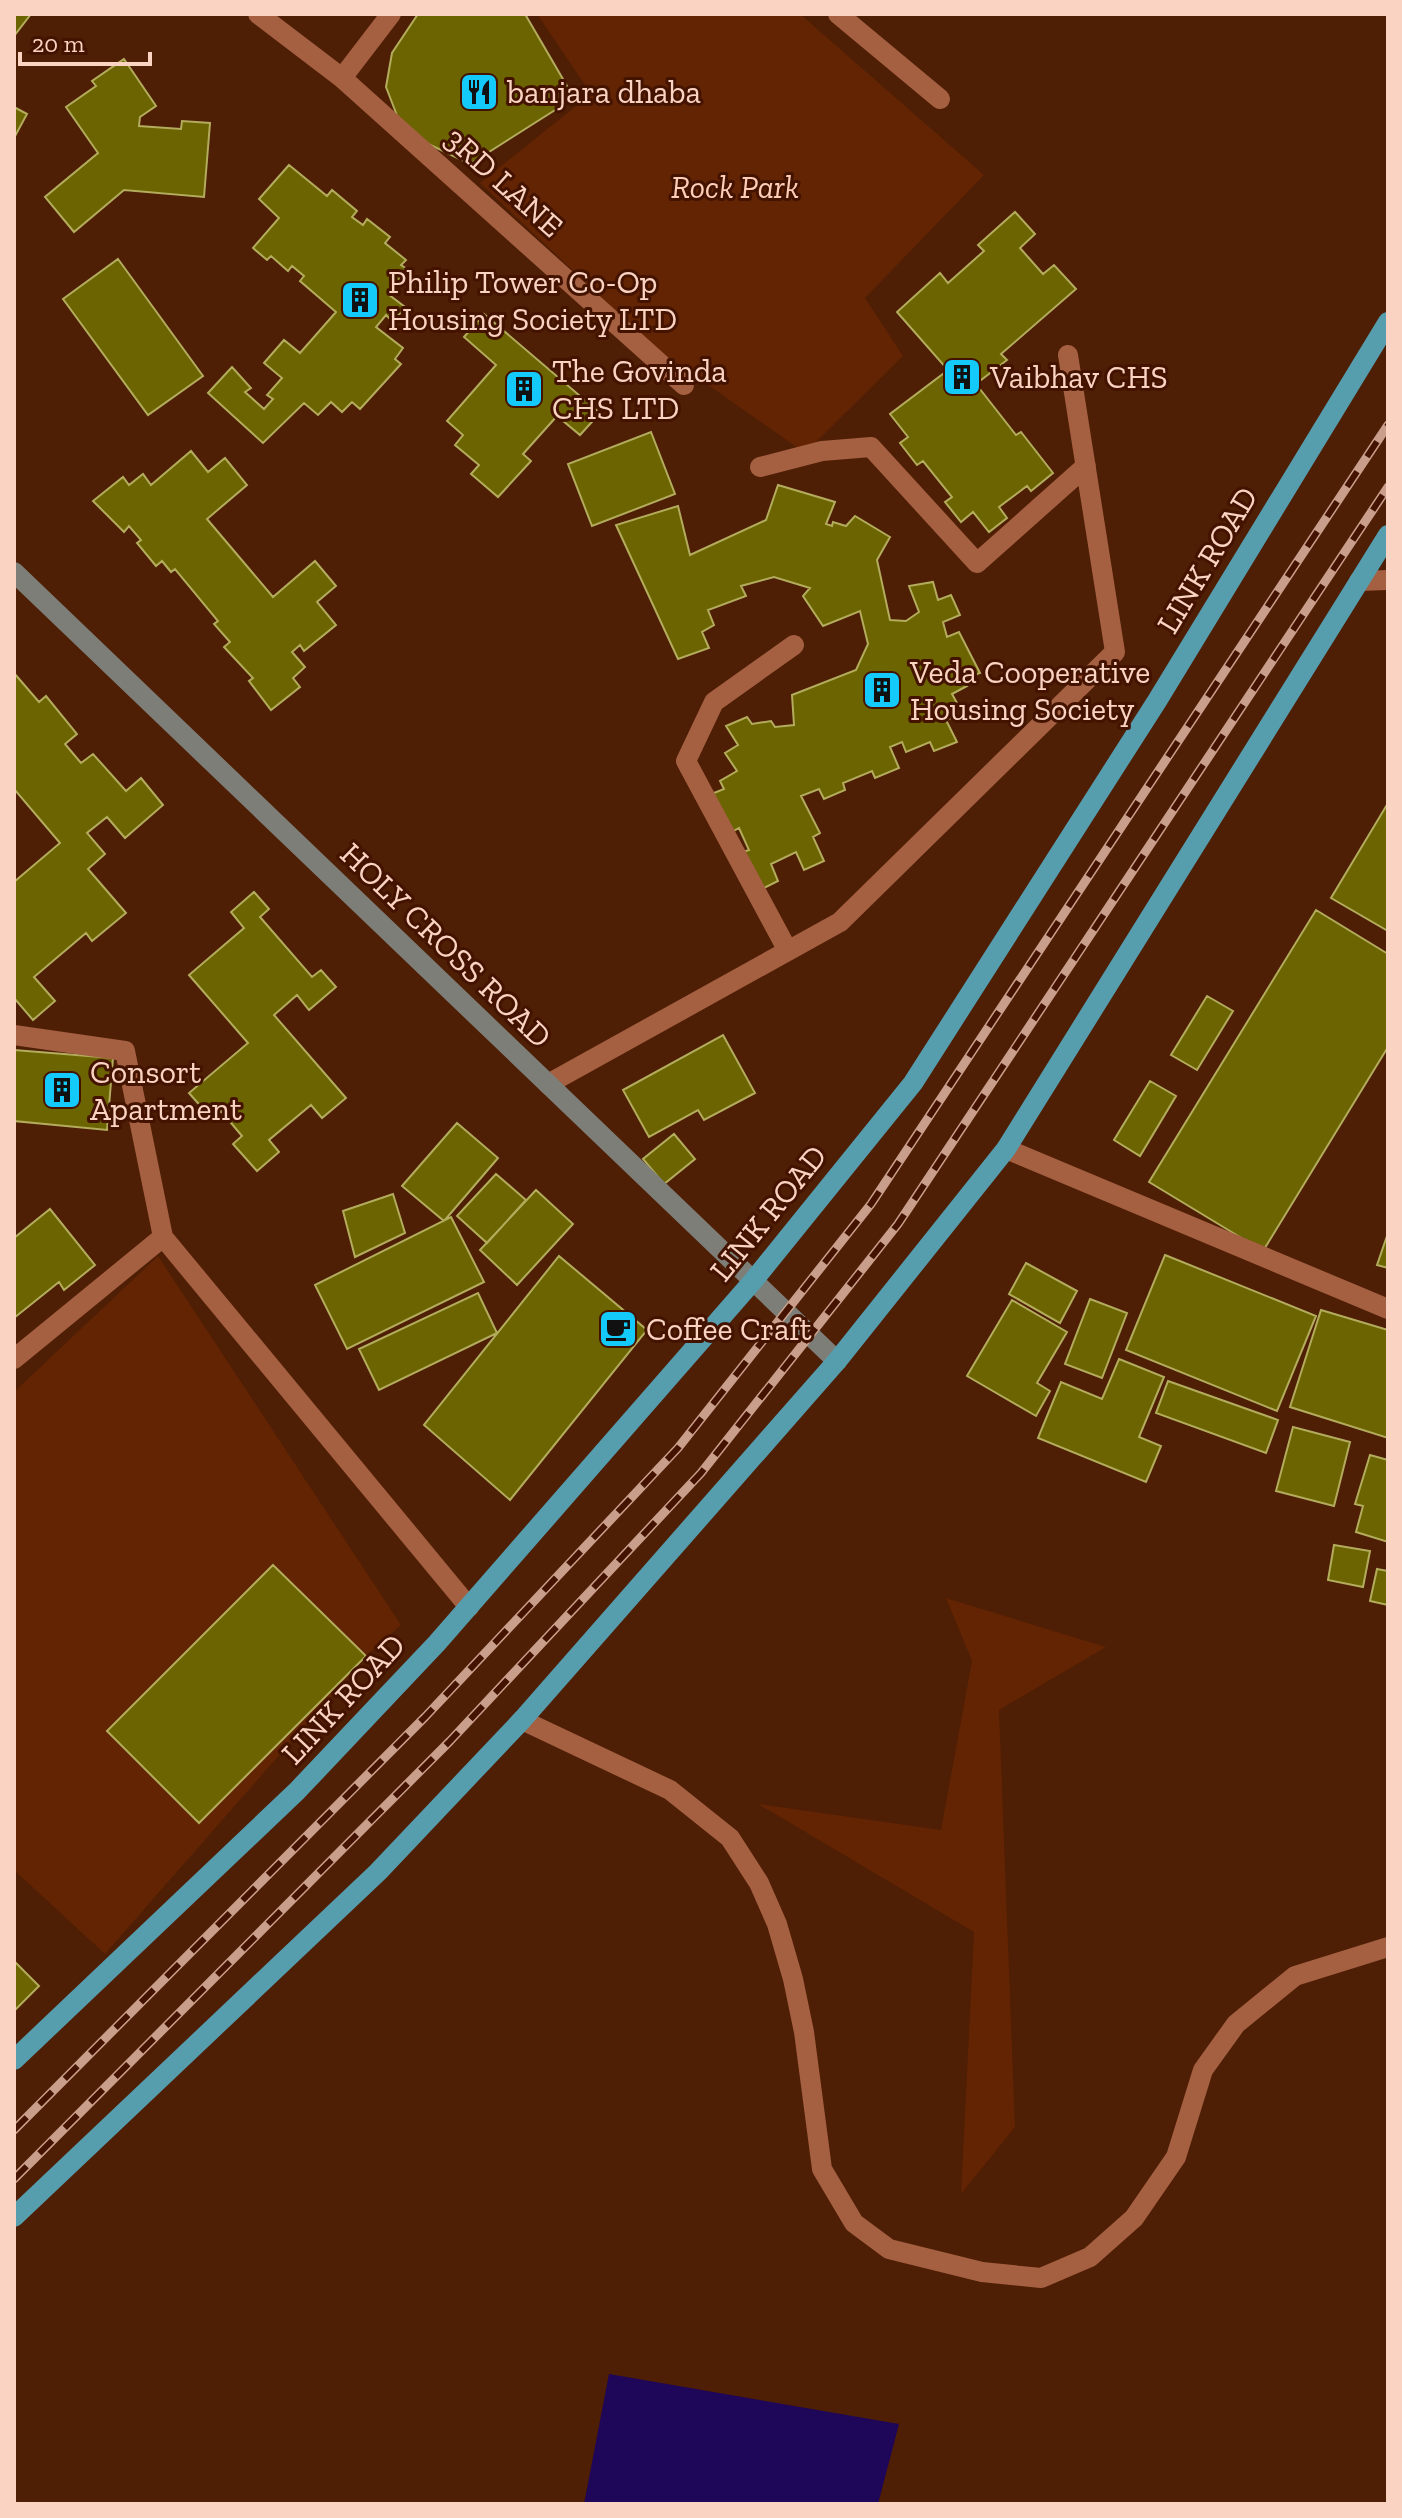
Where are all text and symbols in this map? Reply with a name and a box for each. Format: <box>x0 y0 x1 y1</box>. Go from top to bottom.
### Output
scale bar <box>20 16 150 66</box>
text: 20 m <box>32 29 85 58</box>
restaurant icon: banjara dhaba <box>458 71 500 113</box>
place label: banjara dhaba <box>506 73 701 111</box>
street label: 3RD LANE <box>437 119 571 245</box>
park label: Rock Park <box>671 168 799 206</box>
place label: Philip Tower Co-Op Housing Society LTD <box>388 263 677 338</box>
building icon: Philip Tower Co-Op Housing Society LTD <box>339 279 381 321</box>
place label: The Govinda CHS LTD <box>552 352 727 427</box>
building icon: Vaibhav CHS <box>941 356 983 398</box>
place label: Vaibhav CHS <box>989 358 1168 396</box>
building icon: The Govinda CHS LTD <box>503 368 545 410</box>
street label: LINK ROAD <box>1148 480 1266 640</box>
place label: Veda Cooperative Housing Society <box>909 653 1150 728</box>
building icon: Veda Cooperative Housing Society <box>861 669 903 711</box>
street label: HOLY CROSS ROAD <box>333 835 559 1055</box>
place label: Consort Apartment <box>90 1053 242 1128</box>
building icon: Consort Apartment <box>41 1069 83 1111</box>
street label: LINK ROAD <box>702 1137 834 1289</box>
cafe icon: Coffee Craft <box>597 1308 639 1350</box>
place label: Coffee Craft <box>646 1310 812 1348</box>
street label: LINK ROAD <box>273 1626 413 1772</box>

